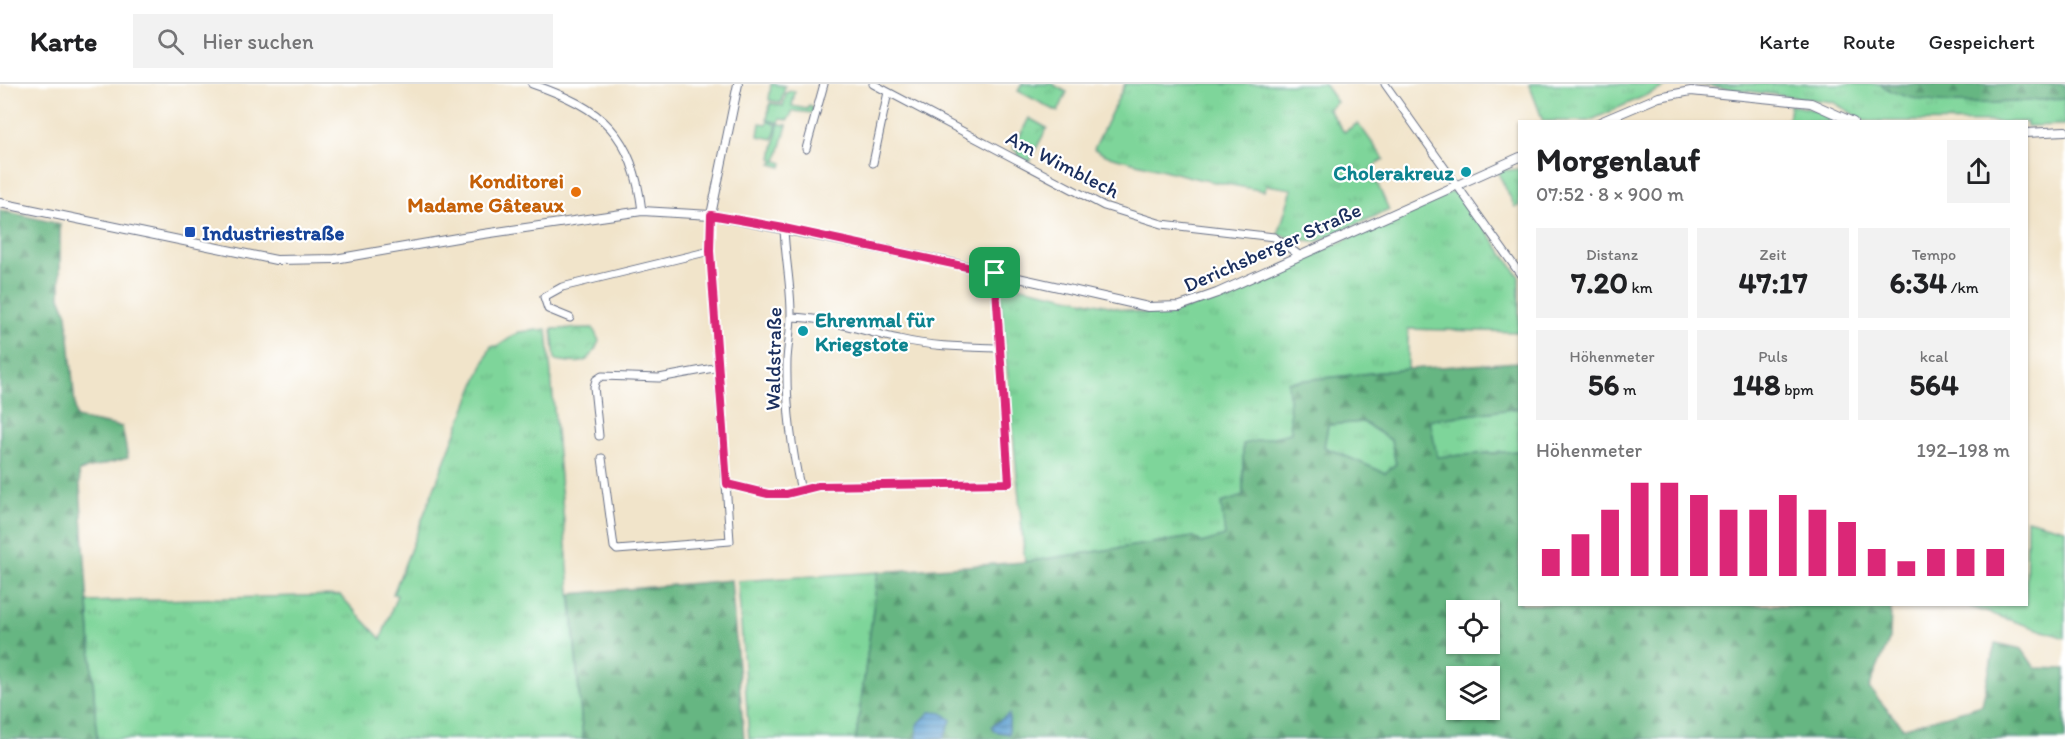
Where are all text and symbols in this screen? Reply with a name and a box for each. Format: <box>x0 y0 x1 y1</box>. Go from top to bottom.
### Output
search box <box>133 14 553 68</box>
text: Karte <box>30 24 97 58</box>
icon: search <box>154 25 187 58</box>
text: Hier suchen <box>202 28 314 55</box>
text: Karte <box>1759 29 1810 54</box>
text: Route <box>1843 29 1896 54</box>
text: Gespeichert <box>1929 29 2035 54</box>
street label: Am Wimblech <box>1002 125 1124 203</box>
text: Morgenlauf <box>1536 140 1700 179</box>
button: share <box>1947 140 2010 203</box>
place label: Cholerakreuz <box>1333 160 1454 185</box>
marker: Cholerakreuz <box>1459 165 1473 179</box>
place label: Konditorei Madame Gâteaux <box>407 168 565 217</box>
text: 07:52 · 8 × 900 m <box>1536 182 1684 206</box>
marker: Konditorei Madame Gâteaux <box>569 185 583 199</box>
street label: Derichsberger Straße <box>1179 197 1365 297</box>
place label: Industriestraße <box>202 220 344 245</box>
marker: Industriestraße <box>183 225 197 239</box>
text: Distanz <box>1586 245 1638 264</box>
text: Zeit <box>1760 245 1786 264</box>
text: Tempo <box>1912 245 1956 264</box>
pin <box>969 247 1020 298</box>
icon: arrive <box>978 256 1011 289</box>
text: 7.20 <box>1571 264 1628 301</box>
text: 47:17 <box>1738 264 1808 301</box>
text: 6:34 <box>1889 264 1947 301</box>
text: km <box>1628 278 1653 297</box>
text: /km <box>1947 278 1979 297</box>
street label: Waldstraße <box>760 307 786 411</box>
place label: Ehrenmal für Kriegstote <box>815 307 935 357</box>
marker: Ehrenmal für Kriegstote <box>796 324 810 338</box>
text: Höhenmeter <box>1570 347 1654 366</box>
text: Puls <box>1758 347 1788 366</box>
text: kcal <box>1920 347 1948 366</box>
text: 56 <box>1588 366 1619 403</box>
text: 148 <box>1732 366 1781 403</box>
text: 564 <box>1909 366 1959 403</box>
text: m <box>1619 380 1636 399</box>
text: bpm <box>1781 380 1814 399</box>
text: Höhenmeter <box>1536 438 1642 462</box>
text: 192–198 m <box>1917 438 2010 462</box>
map controls <box>1446 600 1500 720</box>
button: locate <box>1446 600 1500 654</box>
button: layers <box>1446 666 1500 720</box>

